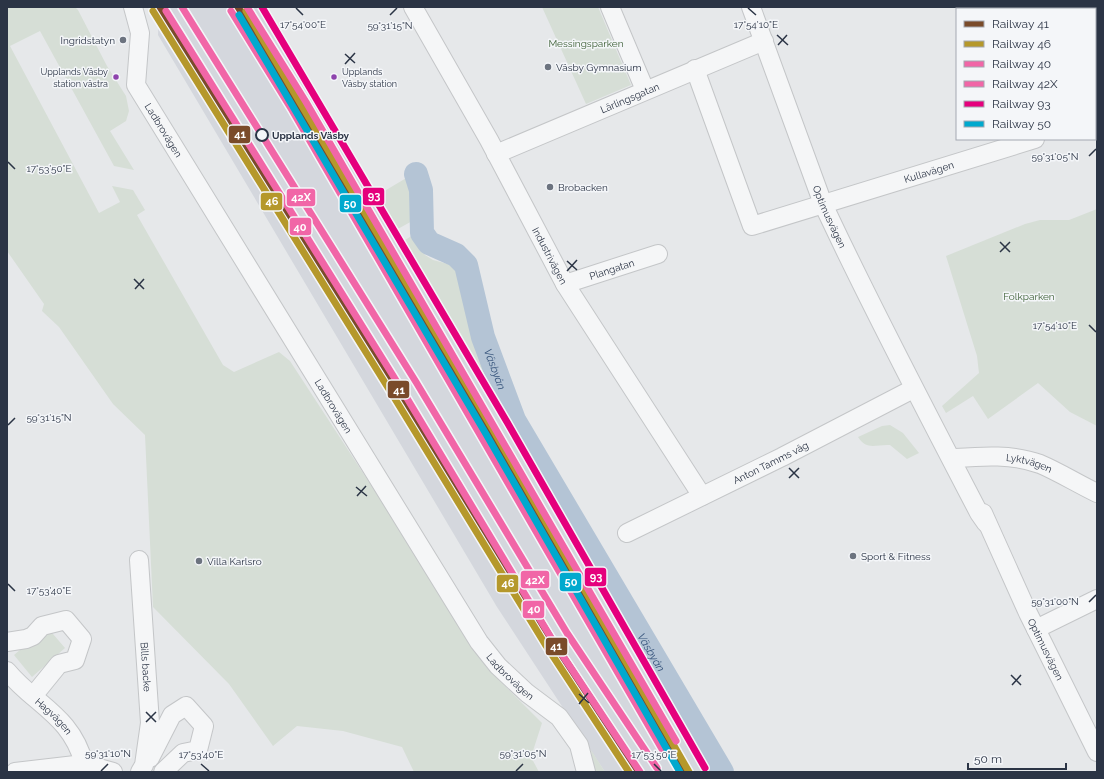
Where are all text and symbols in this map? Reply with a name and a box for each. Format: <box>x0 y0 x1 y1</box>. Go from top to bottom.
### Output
legend <box>956 8 1096 140</box>
text: Railway 41 <box>992 17 1049 31</box>
text: 17°54'00"E <box>280 19 326 30</box>
text: 17°54'10"E <box>734 19 778 30</box>
text: 59°31'15"N <box>367 20 413 31</box>
place label: Ingridstatyn <box>60 35 115 46</box>
marker: Ingridstatyn <box>118 35 128 45</box>
text: Railway 46 <box>992 37 1051 51</box>
park label: Messingsparken <box>548 38 624 49</box>
text: Railway 40 <box>992 57 1051 71</box>
marker: Väsby Gymnasium <box>543 62 553 72</box>
place label: Väsby Gymnasium <box>556 62 641 73</box>
place label: Upplands Väsby station västra <box>40 67 108 89</box>
place label: Upplands Väsby station <box>342 67 397 89</box>
marker: Upplands Väsby station västra <box>111 72 121 82</box>
marker: Upplands Väsby station <box>329 72 339 82</box>
text: Railway 42X <box>992 77 1058 91</box>
street label: Lärlingsgatan <box>599 80 661 115</box>
text: Railway 93 <box>992 97 1051 111</box>
street label: Ladbrovägen <box>143 101 185 159</box>
text: Railway 50 <box>992 117 1051 131</box>
line badge: 41 <box>228 125 251 144</box>
text: 41 <box>234 128 246 141</box>
marker: Upplands Väsby <box>255 128 269 142</box>
place label: Upplands Väsby <box>272 130 350 141</box>
text: 59°31'05"N <box>1031 151 1079 162</box>
street label: Kullavägen <box>903 159 955 184</box>
text: 17°53'50"E <box>26 163 72 174</box>
marker: Brobacken <box>545 182 555 192</box>
place label: Brobacken <box>558 182 608 193</box>
street label: Optimusvägen <box>811 184 849 250</box>
line badge: 93 <box>362 187 385 206</box>
line badge: 42X <box>286 188 316 207</box>
text: 93 <box>368 190 380 203</box>
text: 42X <box>291 191 312 204</box>
line badge: 46 <box>260 192 283 211</box>
line badge: 50 <box>339 194 362 213</box>
text: 46 <box>266 195 279 208</box>
text: 50 <box>344 198 357 211</box>
line badge: 40 <box>289 217 312 236</box>
text: 40 <box>293 221 307 234</box>
street label: Industrivägen <box>530 225 570 286</box>
street label: Plangatan <box>588 257 636 281</box>
park label: Folkparken <box>1003 291 1055 302</box>
text: 17°54'10"E <box>1033 320 1077 331</box>
water label: Väsbyån <box>481 347 509 391</box>
street label: Ladbrovägen <box>313 377 355 435</box>
line badge: 41 <box>387 380 410 399</box>
text: 41 <box>393 384 405 397</box>
text: 59°31'15"N <box>26 412 72 423</box>
street label: Anton Tamms väg <box>731 439 810 486</box>
street label: Lyktvägen <box>1006 451 1054 474</box>
marker: Sport & Fitness <box>848 551 858 561</box>
place label: Sport & Fitness <box>861 551 931 562</box>
marker: Villa Karlsro <box>194 556 204 566</box>
place label: Villa Karlsro <box>207 556 262 567</box>
line badge: 93 <box>584 567 607 587</box>
line badge: 42X <box>520 570 550 589</box>
text: 93 <box>590 571 602 584</box>
line badge: 50 <box>559 572 582 592</box>
line badge: 46 <box>496 574 519 593</box>
text: 42X <box>525 574 546 587</box>
text: 50 <box>565 576 578 589</box>
text: 46 <box>502 577 515 590</box>
text: 17°53'40"E <box>27 585 71 596</box>
text: 59°31'00"N <box>1031 596 1079 607</box>
line badge: 40 <box>522 600 545 619</box>
text: 40 <box>527 603 541 616</box>
street label: Optimusvägen <box>1026 616 1066 682</box>
water label: Väsbyån <box>635 631 668 674</box>
line badge: 41 <box>545 637 568 656</box>
text: 41 <box>550 640 562 653</box>
street label: Bills backe <box>139 642 153 692</box>
street label: Ladbrovägen <box>485 651 536 702</box>
street label: Hagvägen <box>33 695 75 736</box>
scale bar <box>968 745 1066 771</box>
text: 59°31'10"N <box>85 748 131 759</box>
text: 59°31'05"N <box>499 748 547 759</box>
text: 17°53'40"E <box>179 749 223 760</box>
text: 17°53'50"E <box>631 749 677 760</box>
text: 50 m <box>974 752 1002 766</box>

